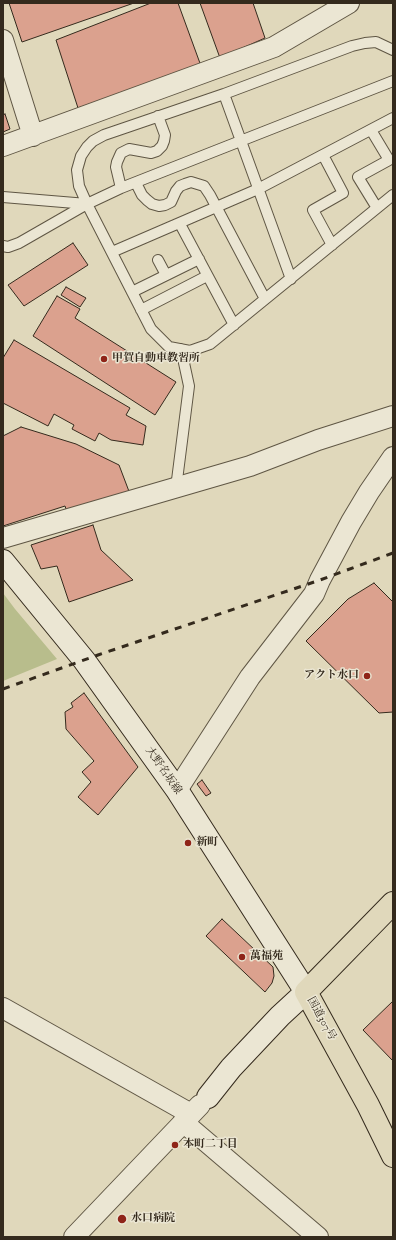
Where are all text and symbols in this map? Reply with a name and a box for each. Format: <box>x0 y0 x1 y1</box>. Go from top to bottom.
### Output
place label: 甲賀自動車教習所 <box>112 352 200 366</box>
marker: 甲賀自動車教習所 <box>99 354 109 364</box>
place label: アクト水口 <box>304 669 359 683</box>
marker: アクト水口 <box>362 671 372 681</box>
street label: 大野名坂線 <box>142 745 184 797</box>
place label: 新町 <box>196 836 218 850</box>
marker: 新町 <box>183 838 193 848</box>
place label: 萬福苑 <box>250 950 283 964</box>
marker: 萬福苑 <box>237 952 247 962</box>
street label: 国道307号 <box>304 995 338 1043</box>
place label: 本町二丁目 <box>183 1138 238 1152</box>
marker: 本町二丁目 <box>170 1140 180 1150</box>
place label: 水口病院 <box>131 1212 175 1226</box>
marker: 水口病院 <box>116 1213 128 1225</box>

